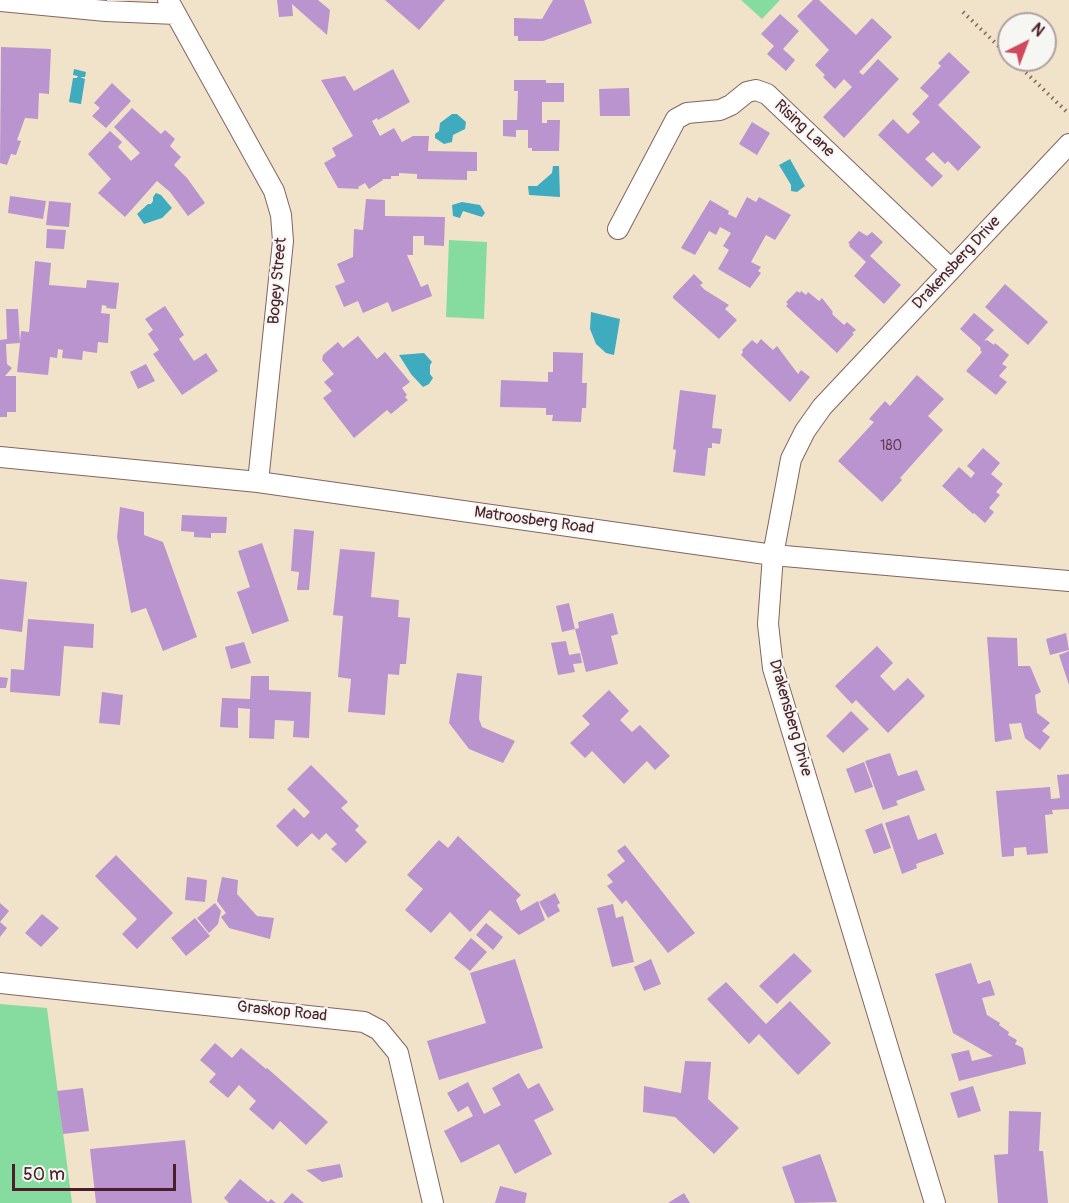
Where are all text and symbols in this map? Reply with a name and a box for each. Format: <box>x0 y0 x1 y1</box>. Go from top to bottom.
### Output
north arrow <box>997 12 1057 72</box>
text: N <box>1027 19 1048 41</box>
street label: Rising Lane <box>770 96 838 162</box>
street label: Drakensberg Drive <box>909 212 1005 314</box>
street label: Bogey Street <box>265 237 291 325</box>
house number: 180 <box>880 438 902 454</box>
street label: Matroosberg Road <box>473 503 595 539</box>
street label: Drakensberg Drive <box>764 657 816 779</box>
street label: Graskop Road <box>236 998 328 1026</box>
scale bar <box>15 1152 178 1190</box>
text: 50 m <box>23 1163 65 1186</box>

